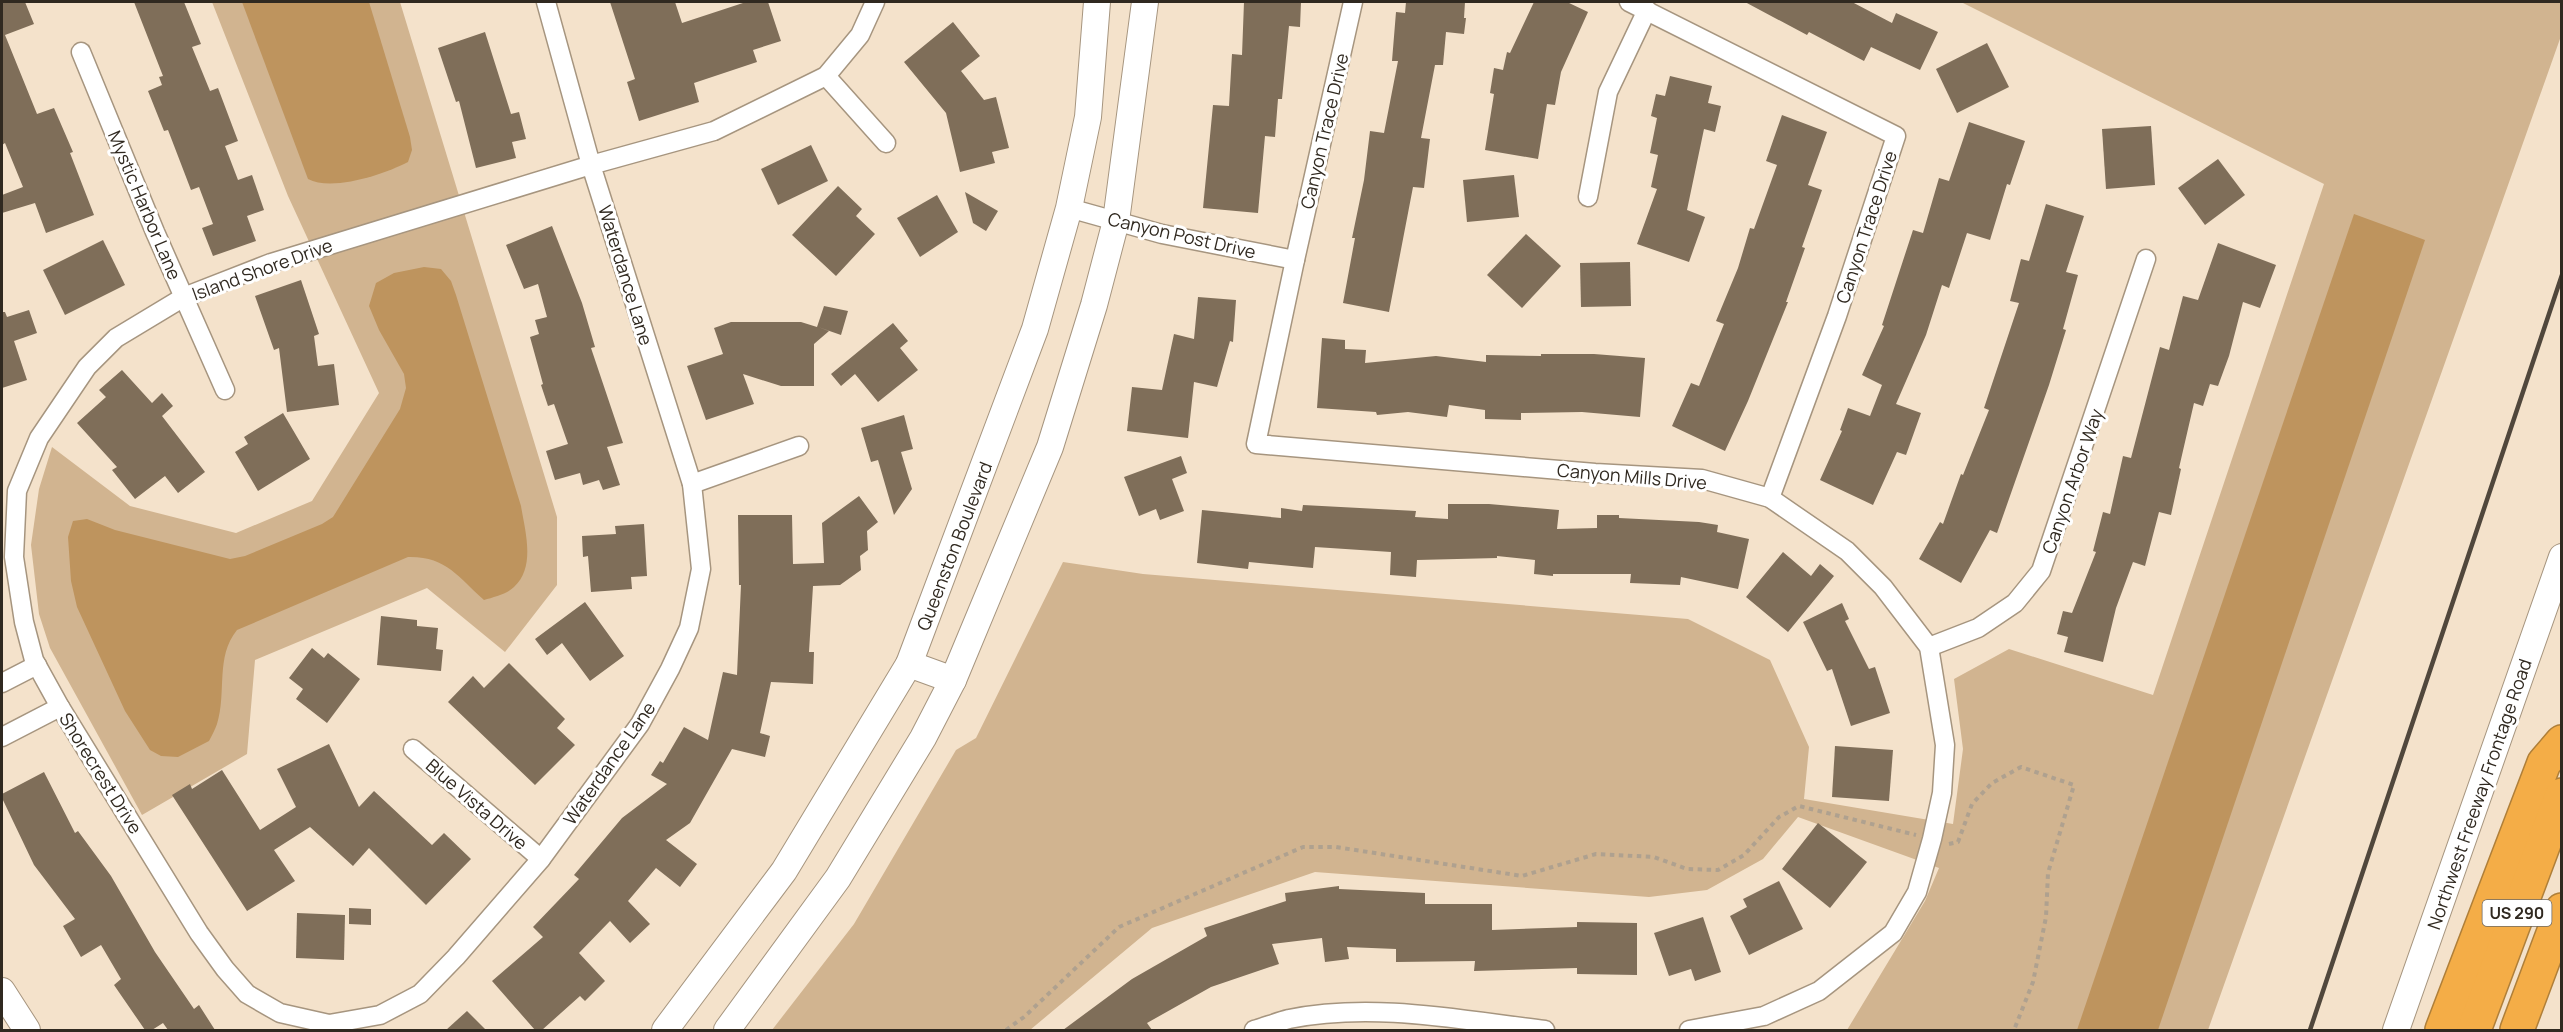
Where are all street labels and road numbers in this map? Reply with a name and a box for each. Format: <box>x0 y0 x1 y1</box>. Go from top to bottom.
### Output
street label: Canyon Trace Drive <box>1294 51 1354 211</box>
street label: Mystic Harbor Lane <box>103 127 187 283</box>
street label: Canyon Trace Drive <box>1830 148 1902 306</box>
street label: Waterdance Lane <box>593 202 659 348</box>
street label: Canyon Post Drive <box>1106 206 1258 264</box>
street label: Island Shore Drive <box>188 232 336 306</box>
street label: Canyon Arbor Way <box>2036 405 2108 557</box>
street label: Queenston Boulevard <box>911 458 997 634</box>
street label: Canyon Mills Drive <box>1556 458 1708 494</box>
street label: Northwest Freeway Frontage Road <box>2421 655 2537 933</box>
street label: Waterdance Lane <box>558 697 660 829</box>
street label: Shorecrest Drive <box>54 708 148 838</box>
street label: Blue Vista Drive <box>421 753 533 855</box>
road number: US 290 <box>2482 900 2552 926</box>

